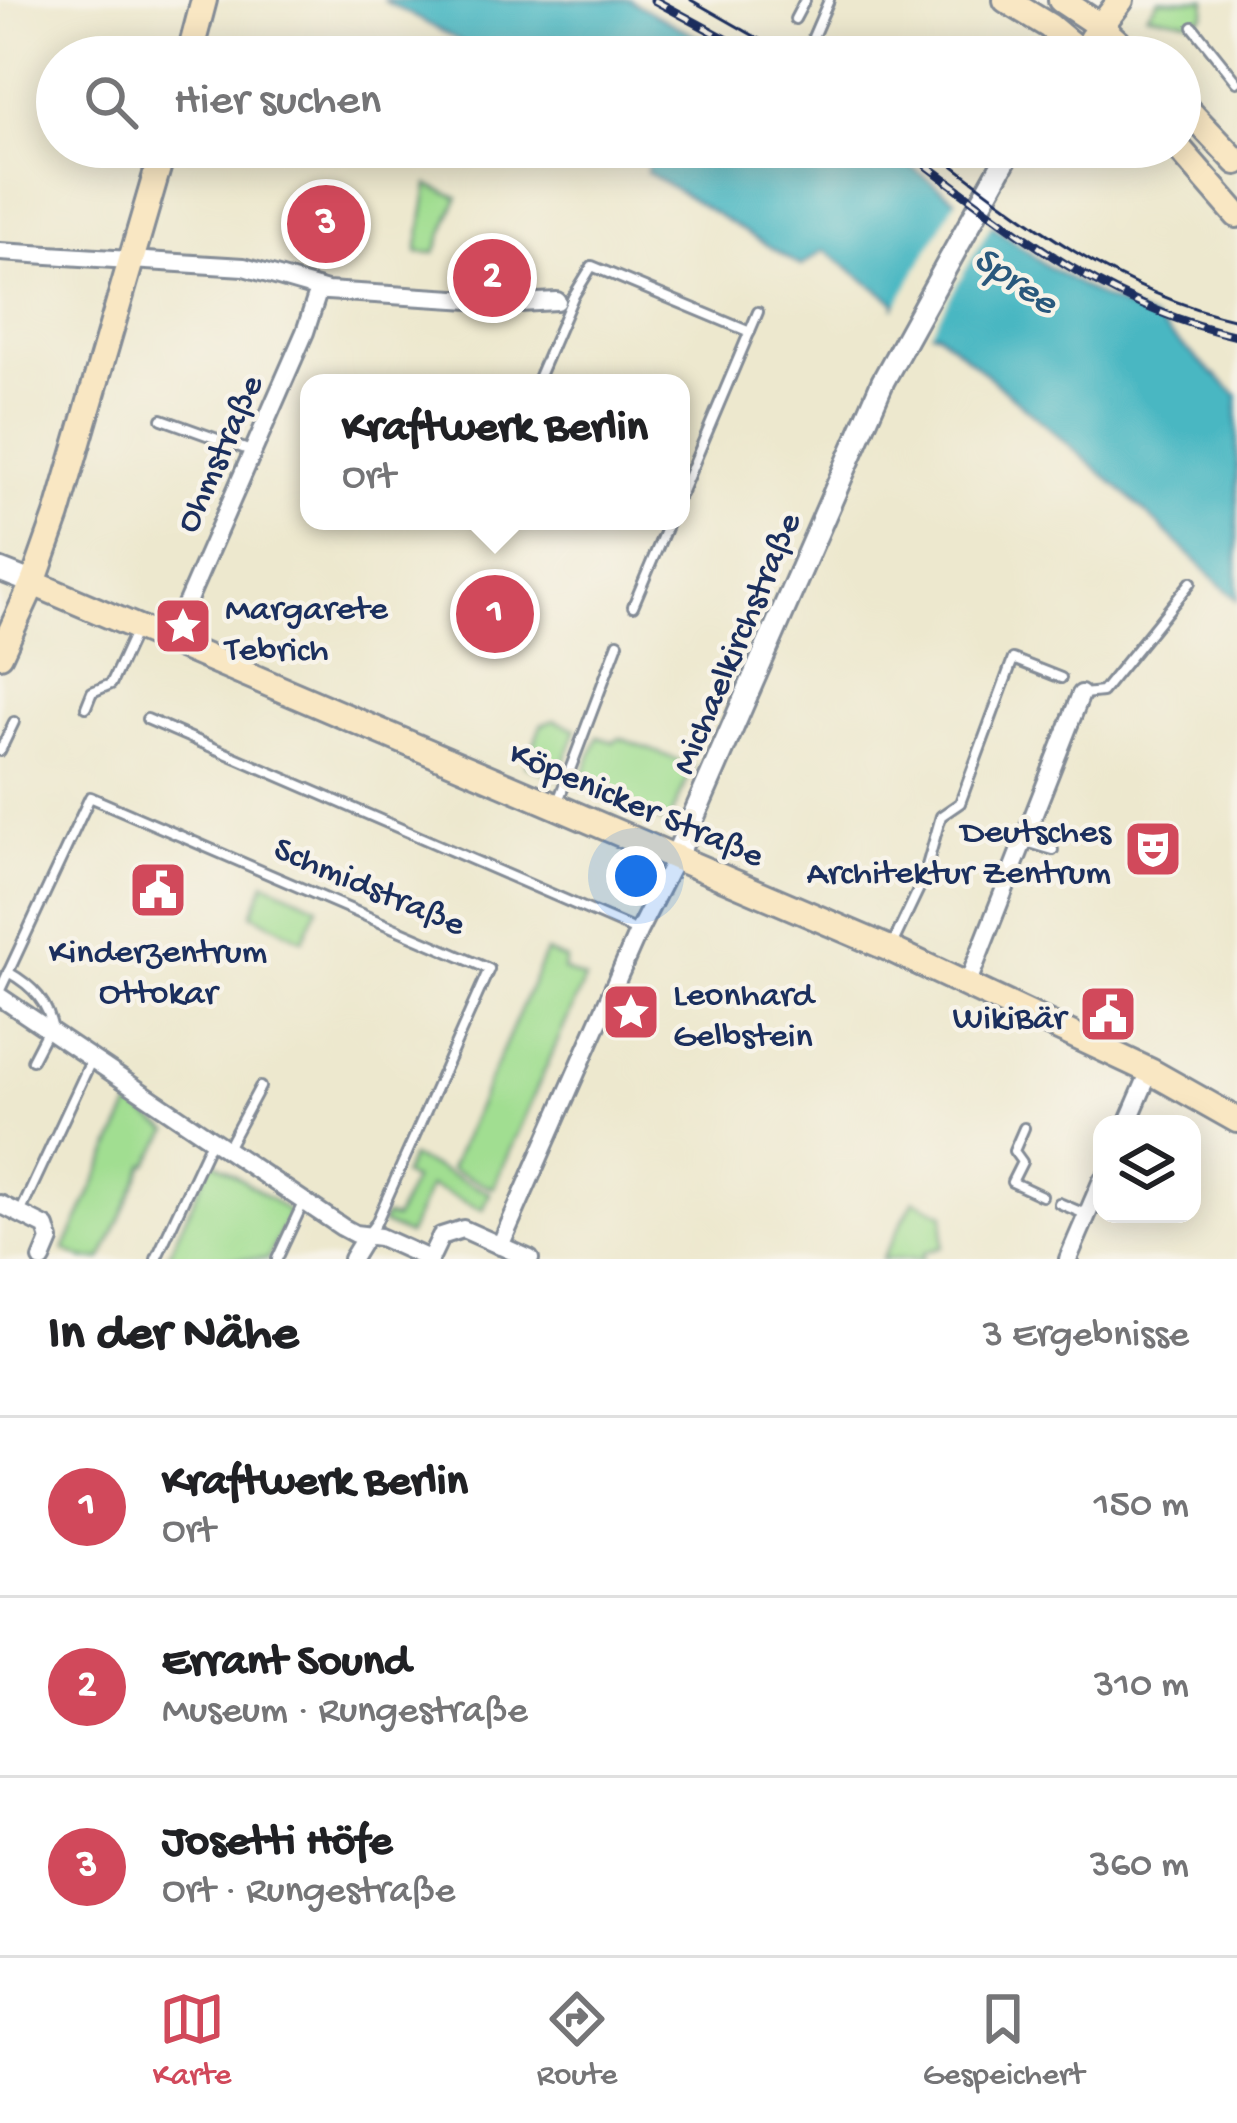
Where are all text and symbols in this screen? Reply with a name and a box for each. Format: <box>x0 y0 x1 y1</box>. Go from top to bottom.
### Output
search box <box>36 36 1201 168</box>
icon: search <box>78 69 144 135</box>
text: Hier suchen <box>174 76 381 129</box>
pin: 3 <box>287 179 365 269</box>
pin: 2 <box>453 233 531 323</box>
water label: Spree <box>963 238 1066 328</box>
street label: Ohmstraße <box>168 369 276 540</box>
popup <box>300 374 690 530</box>
text: Kraftwerk Berlin <box>342 403 648 456</box>
text: Ort <box>342 456 395 502</box>
street label: Michaelkirchstraße <box>664 507 814 782</box>
pin: 1 <box>456 569 534 659</box>
place label: Margarete Tebrich <box>223 590 388 674</box>
place icon: Margarete Tebrich <box>152 595 214 657</box>
street label: Köpenicker Straße <box>502 734 770 880</box>
place label: Deutsches Architektur Zentrum <box>807 813 1113 897</box>
theatre icon: Deutsches Architektur Zentrum <box>1122 818 1184 880</box>
street label: Schmidstraße <box>266 829 471 949</box>
your location <box>606 846 666 906</box>
public building icon: Kinderzentrum Ottokar <box>127 859 189 921</box>
place label: Kinderzentrum Ottokar <box>49 933 267 1017</box>
place label: Leonhard Gelbstein <box>673 976 817 1060</box>
place icon: Leonhard Gelbstein <box>600 981 662 1043</box>
public building icon: WikiBär <box>1077 983 1139 1045</box>
place label: WikiBär <box>953 999 1069 1042</box>
map controls <box>1093 1115 1201 1223</box>
button: layers <box>1093 1115 1201 1223</box>
text: In der Nähe <box>48 1307 298 1367</box>
text: 3 Ergebnisse <box>983 1314 1189 1360</box>
text: Kraftwerk Berlin <box>162 1457 468 1510</box>
text: 1 <box>79 1484 95 1530</box>
text: 150 m <box>1094 1484 1189 1530</box>
text: Ort <box>162 1510 215 1556</box>
text: Errant Sound <box>162 1637 410 1690</box>
text: 2 <box>77 1664 97 1710</box>
text: 310 m <box>1094 1664 1189 1710</box>
text: Museum · Rungestraße <box>162 1690 528 1736</box>
text: Josetti Höfe <box>162 1817 392 1870</box>
text: 3 <box>77 1844 97 1890</box>
text: 360 m <box>1090 1844 1189 1890</box>
text: Ort · Rungestraße <box>162 1870 455 1916</box>
tab: Karte <box>153 1986 231 2096</box>
tab: Route <box>537 1986 617 2096</box>
tab: Gespeichert <box>923 1986 1084 2096</box>

